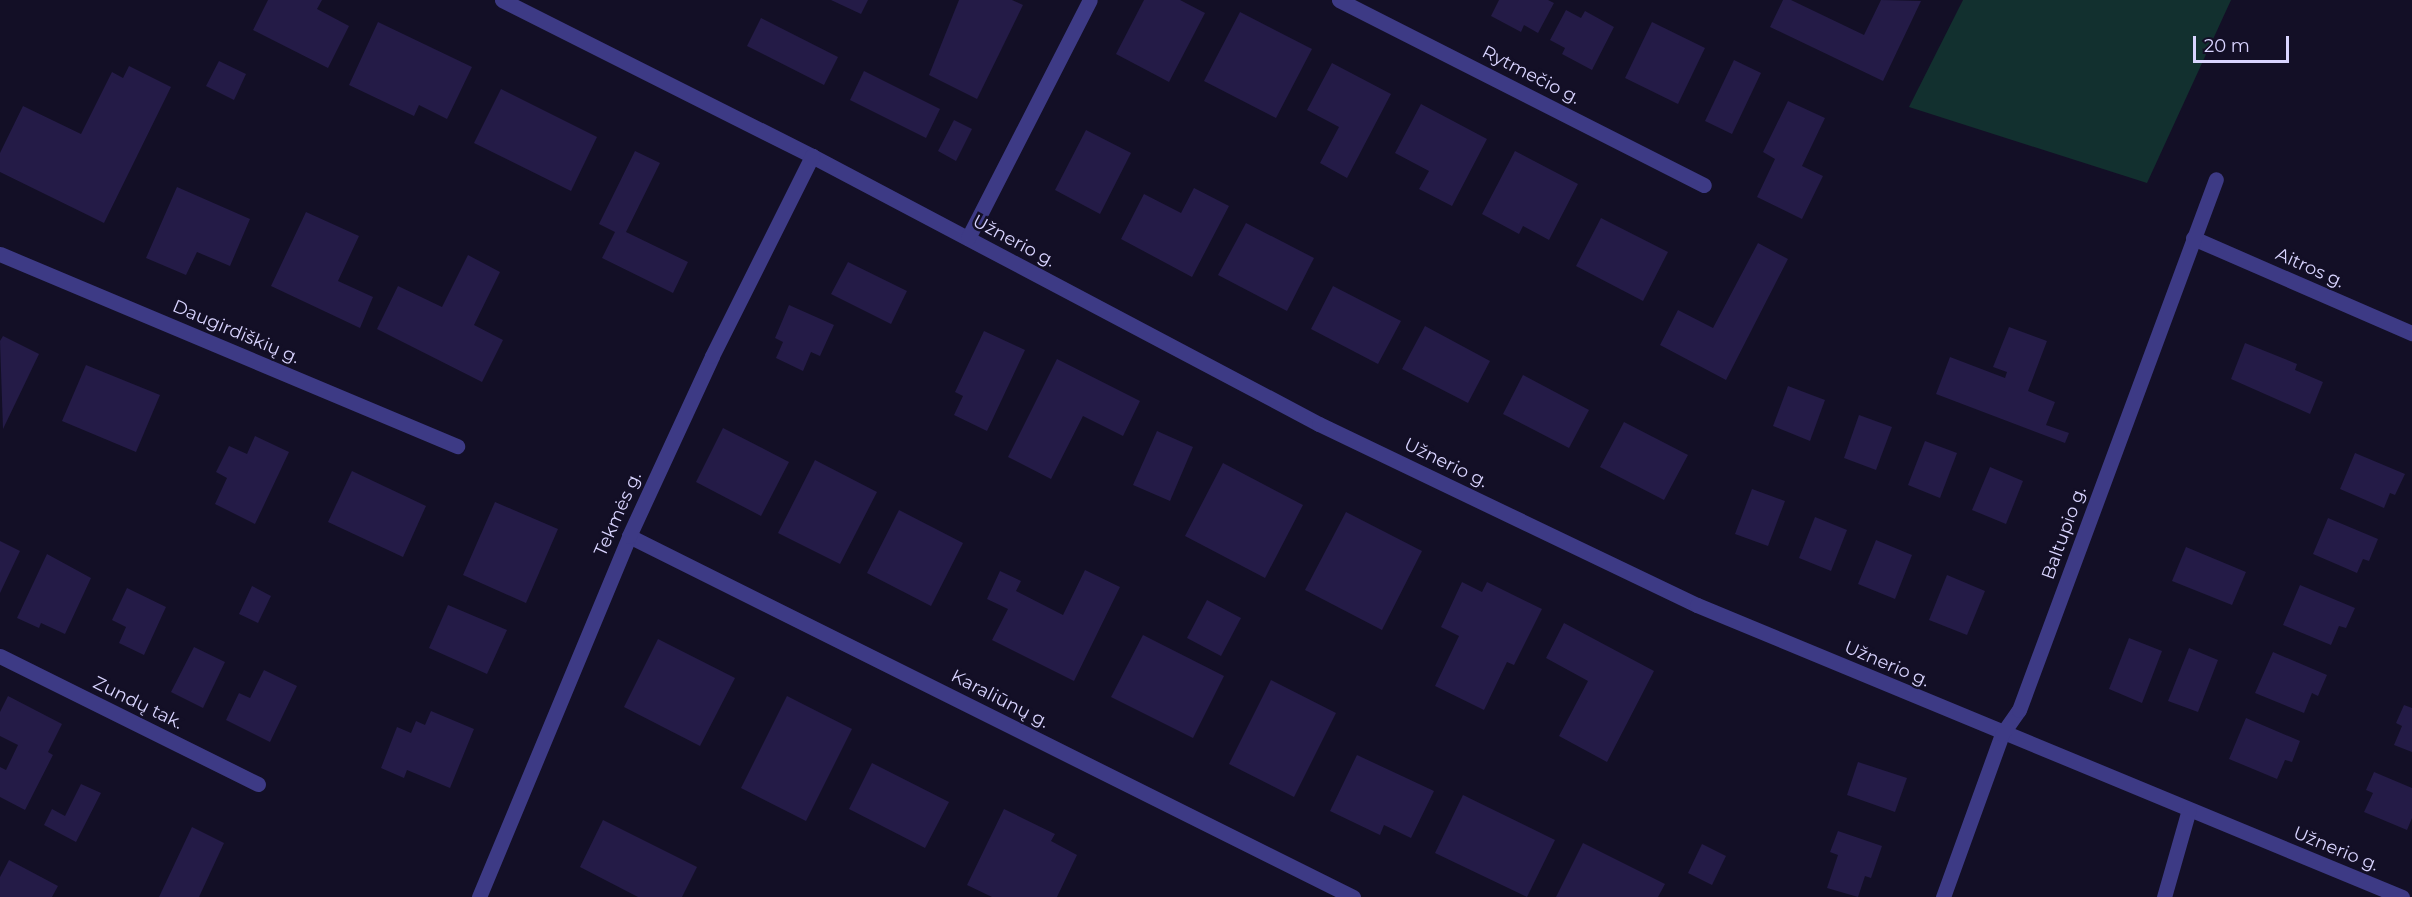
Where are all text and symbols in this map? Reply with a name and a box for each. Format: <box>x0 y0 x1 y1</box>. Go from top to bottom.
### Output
scale bar <box>2196 24 2292 62</box>
text: 20 m <box>2204 35 2250 57</box>
street label: Rytmečio g. <box>1478 41 1584 109</box>
street label: Užnerio g. <box>969 210 1059 272</box>
street label: Aitros g. <box>2272 243 2348 293</box>
street label: Daugirdiškių g. <box>169 295 303 369</box>
street label: Užnerio g. <box>1401 433 1491 493</box>
street label: Tekmės g. <box>590 468 646 560</box>
street label: Baltupio g. <box>2037 484 2091 582</box>
street label: Užnerio g. <box>1841 636 1933 692</box>
street label: Karaliūnų g. <box>947 665 1053 733</box>
street label: Zundų tak. <box>90 672 186 734</box>
street label: Užnerio g. <box>2290 822 2382 876</box>

